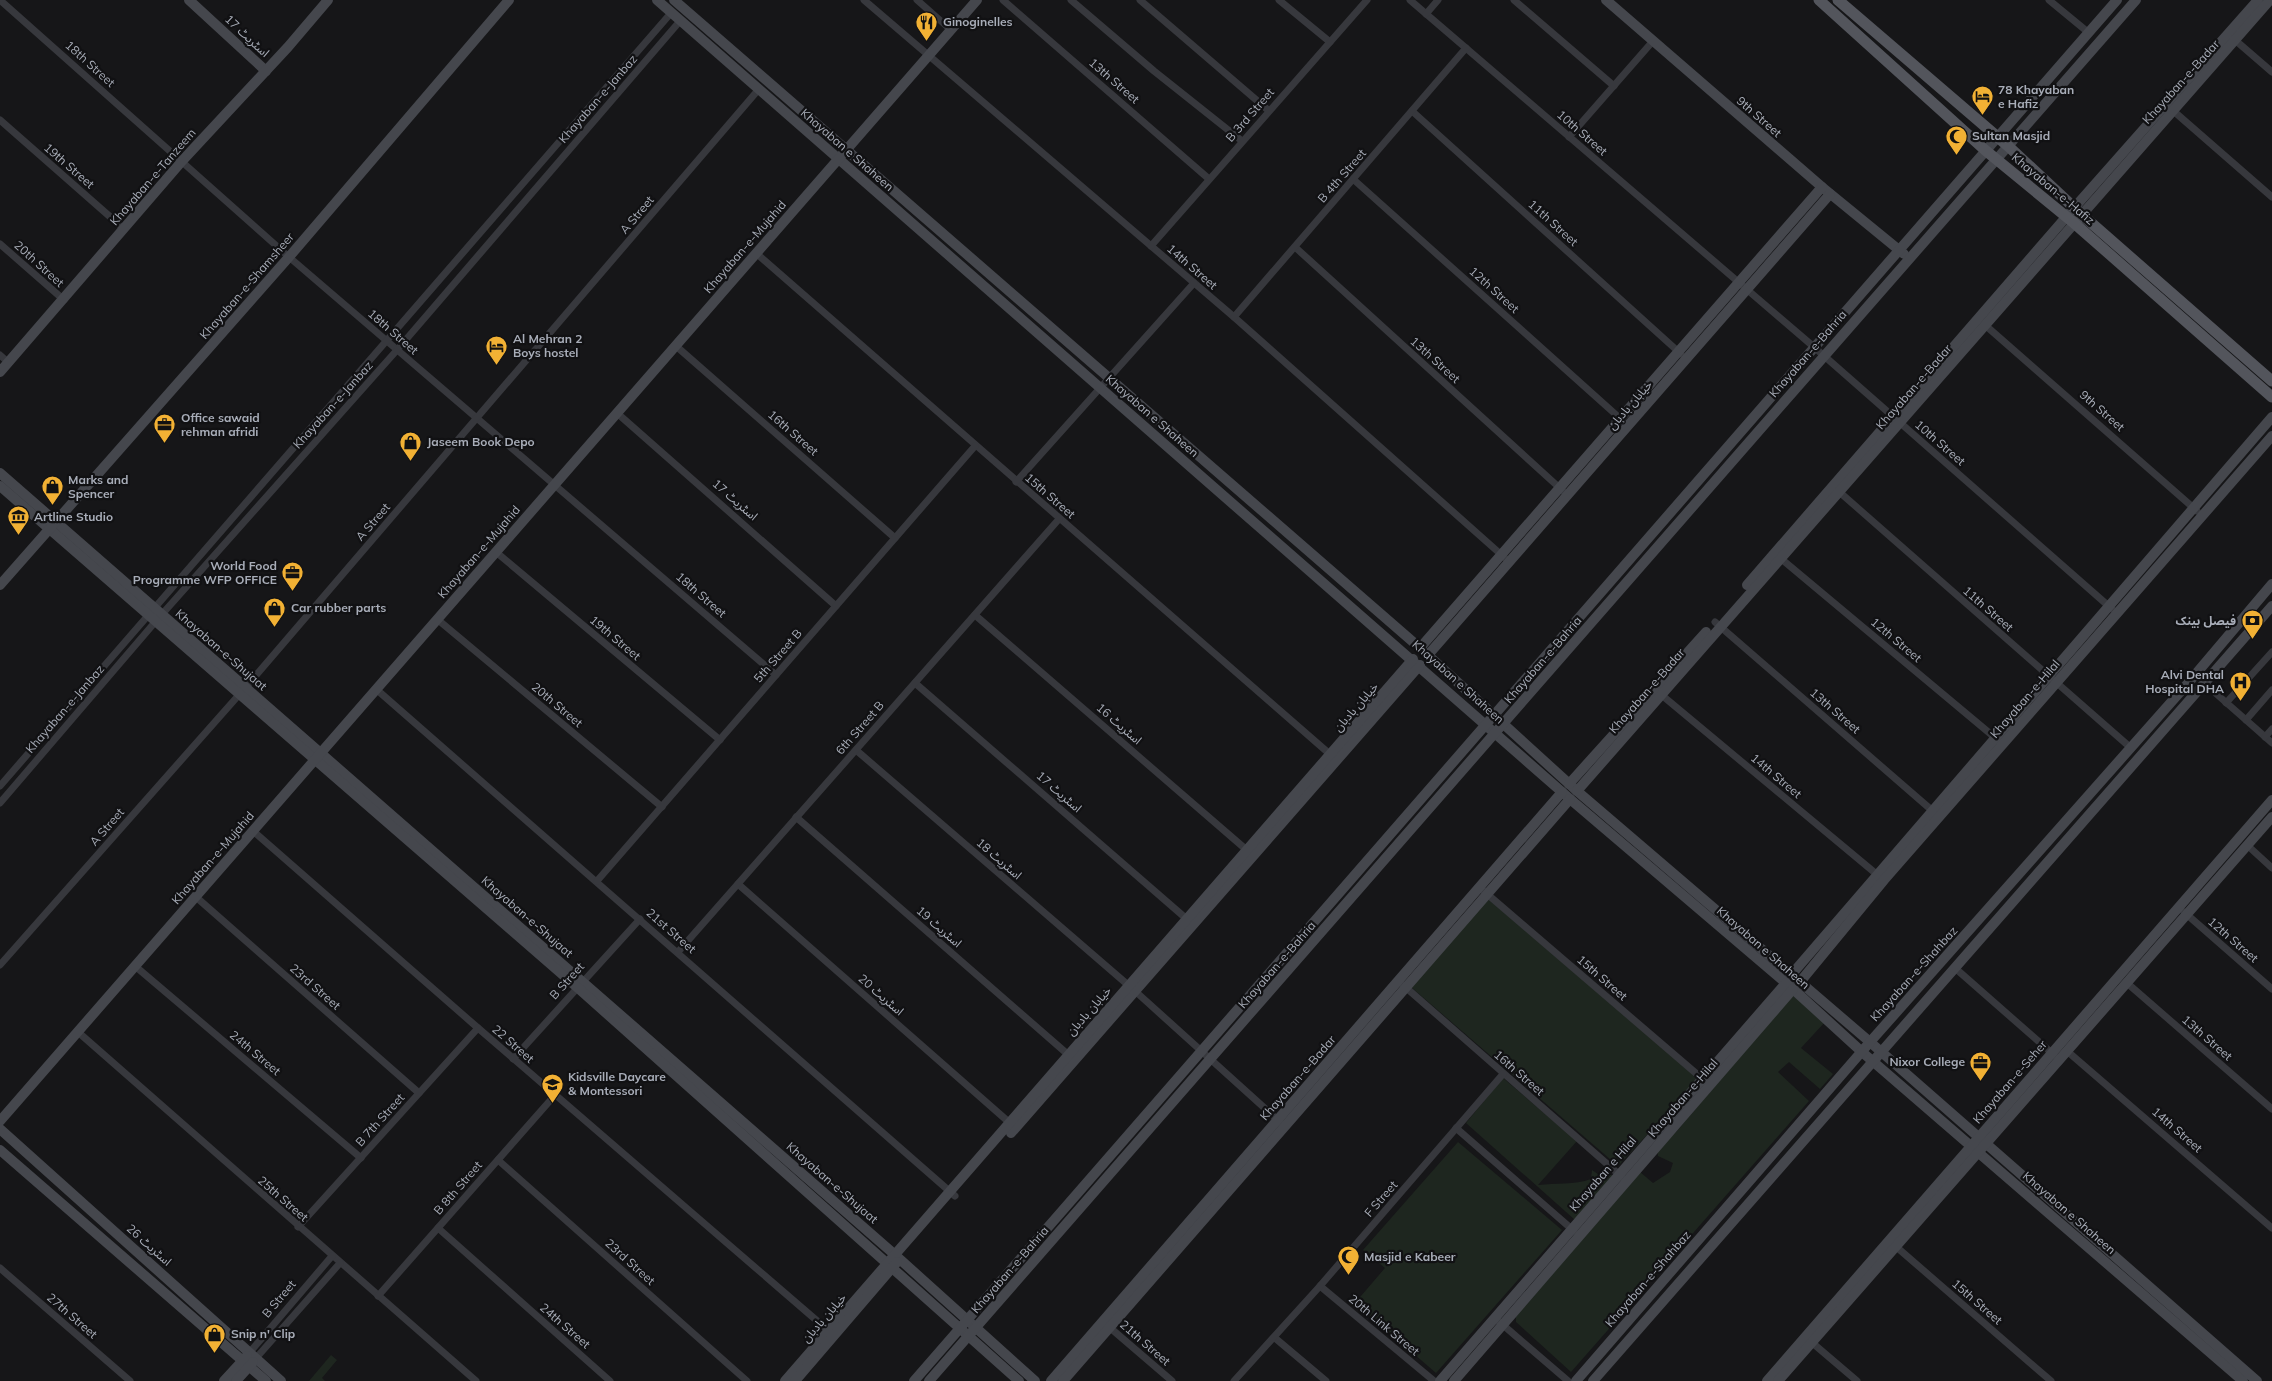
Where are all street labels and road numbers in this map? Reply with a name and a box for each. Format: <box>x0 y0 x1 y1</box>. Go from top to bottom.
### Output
street label: اسٹریٹ 17 <box>222 11 273 60</box>
street label: Khayaban-e-Badar <box>2139 36 2223 127</box>
street label: 18th Street <box>62 37 118 90</box>
street label: Khayaban-e-Janbaz <box>555 51 640 146</box>
street label: 13th Street <box>1086 55 1143 107</box>
street label: B 3rd Street <box>1222 85 1277 145</box>
street label: 9th Street <box>1734 93 1785 140</box>
street label: Khayaban e Shaheen <box>798 105 897 194</box>
street label: 10th Street <box>1554 107 1611 159</box>
street label: Khayaban-e-Tanzeem <box>106 125 199 228</box>
street label: 19th Street <box>41 140 98 192</box>
street label: B 4th Street <box>1314 146 1369 206</box>
street label: Khayaban-e-Hafiz <box>2009 150 2098 228</box>
street label: A Street <box>616 193 657 237</box>
street label: 11th Street <box>1525 196 1581 249</box>
street label: Khayaban-e-Mujahid <box>700 197 789 296</box>
street label: Khayaban-e-Shamsheer <box>196 229 297 342</box>
street label: 20th Street <box>11 237 67 290</box>
street label: 14th Street <box>1164 241 1221 293</box>
street label: 12th Street <box>1466 263 1522 316</box>
street label: 18th Street <box>365 306 422 358</box>
street label: Khayaban-e-Bahria <box>1766 307 1850 400</box>
street label: 13th Street <box>1407 333 1463 386</box>
street label: Khayaban-e-Badar <box>1873 341 1955 432</box>
street label: Khayaban-e-Janbaz <box>289 358 376 451</box>
street label: Khayaban e Shaheen <box>1103 371 1202 460</box>
street label: خیابان بادبان <box>1604 377 1655 432</box>
street label: 9th Street <box>2077 387 2128 434</box>
street label: 16th Street <box>765 407 822 459</box>
street label: 10th Street <box>1912 417 1969 469</box>
street label: 15th Street <box>1022 470 1079 522</box>
street label: اسٹریٹ 17 <box>709 476 761 524</box>
street label: A Street <box>352 500 393 544</box>
street label: Khayaban-e-Mujahid <box>434 502 523 601</box>
street label: 18th Street <box>673 569 730 621</box>
street label: 11th Street <box>1960 583 2017 635</box>
street label: Khayaban-e-Shujaat <box>172 606 270 693</box>
street label: 19th Street <box>587 612 644 663</box>
street label: Khayaban-e-Bahria <box>1501 613 1585 706</box>
street label: 12th Street <box>1868 614 1925 665</box>
street label: 5th Street B <box>750 626 805 686</box>
street label: Khayaban e Shaheen <box>1409 636 1507 727</box>
street label: Khayaban-e-Badar <box>1606 645 1688 736</box>
street label: Khayaban-e-Hilal <box>1987 656 2063 741</box>
street label: Khayaban-e-Janbaz <box>22 661 107 756</box>
street label: 20th Street <box>529 679 586 730</box>
street label: خیابان بادبان <box>1330 679 1381 734</box>
street label: 13th Street <box>1807 685 1864 737</box>
street label: 6th Street B <box>832 698 887 758</box>
street label: اسٹریٹ 16 <box>1093 700 1145 748</box>
street label: 14th Street <box>1748 750 1805 801</box>
street label: اسٹریٹ 17 <box>1033 768 1085 816</box>
street label: A Street <box>86 805 127 849</box>
street label: Khayaban-e-Mujahid <box>168 808 257 907</box>
street label: اسٹریٹ 18 <box>973 835 1025 883</box>
street label: Khayaban-e-Shujaat <box>478 873 576 960</box>
street label: اسٹریٹ 19 <box>913 903 965 951</box>
street label: Khayaban e Shaheen <box>1714 903 1813 992</box>
street label: 21st Street <box>643 905 699 956</box>
street label: 12th Street <box>2205 914 2262 966</box>
street label: Khayaban-e-Bahria <box>1235 918 1319 1011</box>
street label: Khayaban-e-Shahbaz <box>1867 923 1960 1024</box>
street label: 15th Street <box>1574 952 1631 1004</box>
street label: B Street <box>546 959 587 1002</box>
street label: 23rd Street <box>287 961 344 1013</box>
street label: اسٹریٹ 20 <box>855 971 907 1019</box>
street label: خیابان بادبان <box>1063 983 1114 1038</box>
street label: 13th Street <box>2179 1012 2236 1064</box>
street label: 22 Street <box>489 1021 537 1066</box>
street label: 24th Street <box>227 1027 284 1078</box>
street label: Khayaban-e-Badar <box>1257 1032 1339 1123</box>
street label: Khayaban-e-Seher <box>1969 1036 2050 1126</box>
street label: 16th Street <box>1491 1047 1548 1099</box>
street label: Khayaban-e-Hilal <box>1645 1055 1721 1140</box>
street label: B 7th Street <box>352 1090 407 1149</box>
street label: 14th Street <box>2149 1104 2206 1156</box>
street label: Khayaban e Hilal <box>1566 1133 1639 1214</box>
street label: Khayaban-e-Shujaat <box>783 1139 881 1226</box>
street label: B 8th Street <box>430 1158 485 1218</box>
street label: Khayaban e Shaheen <box>2020 1168 2119 1257</box>
street label: 25th Street <box>255 1173 312 1225</box>
street label: F Street <box>1361 1178 1400 1220</box>
street label: اسٹریٹ 26 <box>124 1221 175 1269</box>
street label: Khayaban-e-Bahria <box>968 1223 1052 1316</box>
street label: Khayaban-e-Shahbaz <box>1602 1227 1694 1330</box>
street label: 23rd Street <box>602 1235 658 1288</box>
street label: 15th Street <box>1949 1276 2006 1328</box>
street label: B Street <box>259 1277 299 1321</box>
street label: 27th Street <box>44 1290 101 1342</box>
street label: خیابان بادبان <box>798 1290 849 1345</box>
street label: 20th Link Street <box>1346 1291 1423 1359</box>
street label: 24th Street <box>537 1300 594 1352</box>
street label: 21th Street <box>1117 1317 1174 1369</box>

